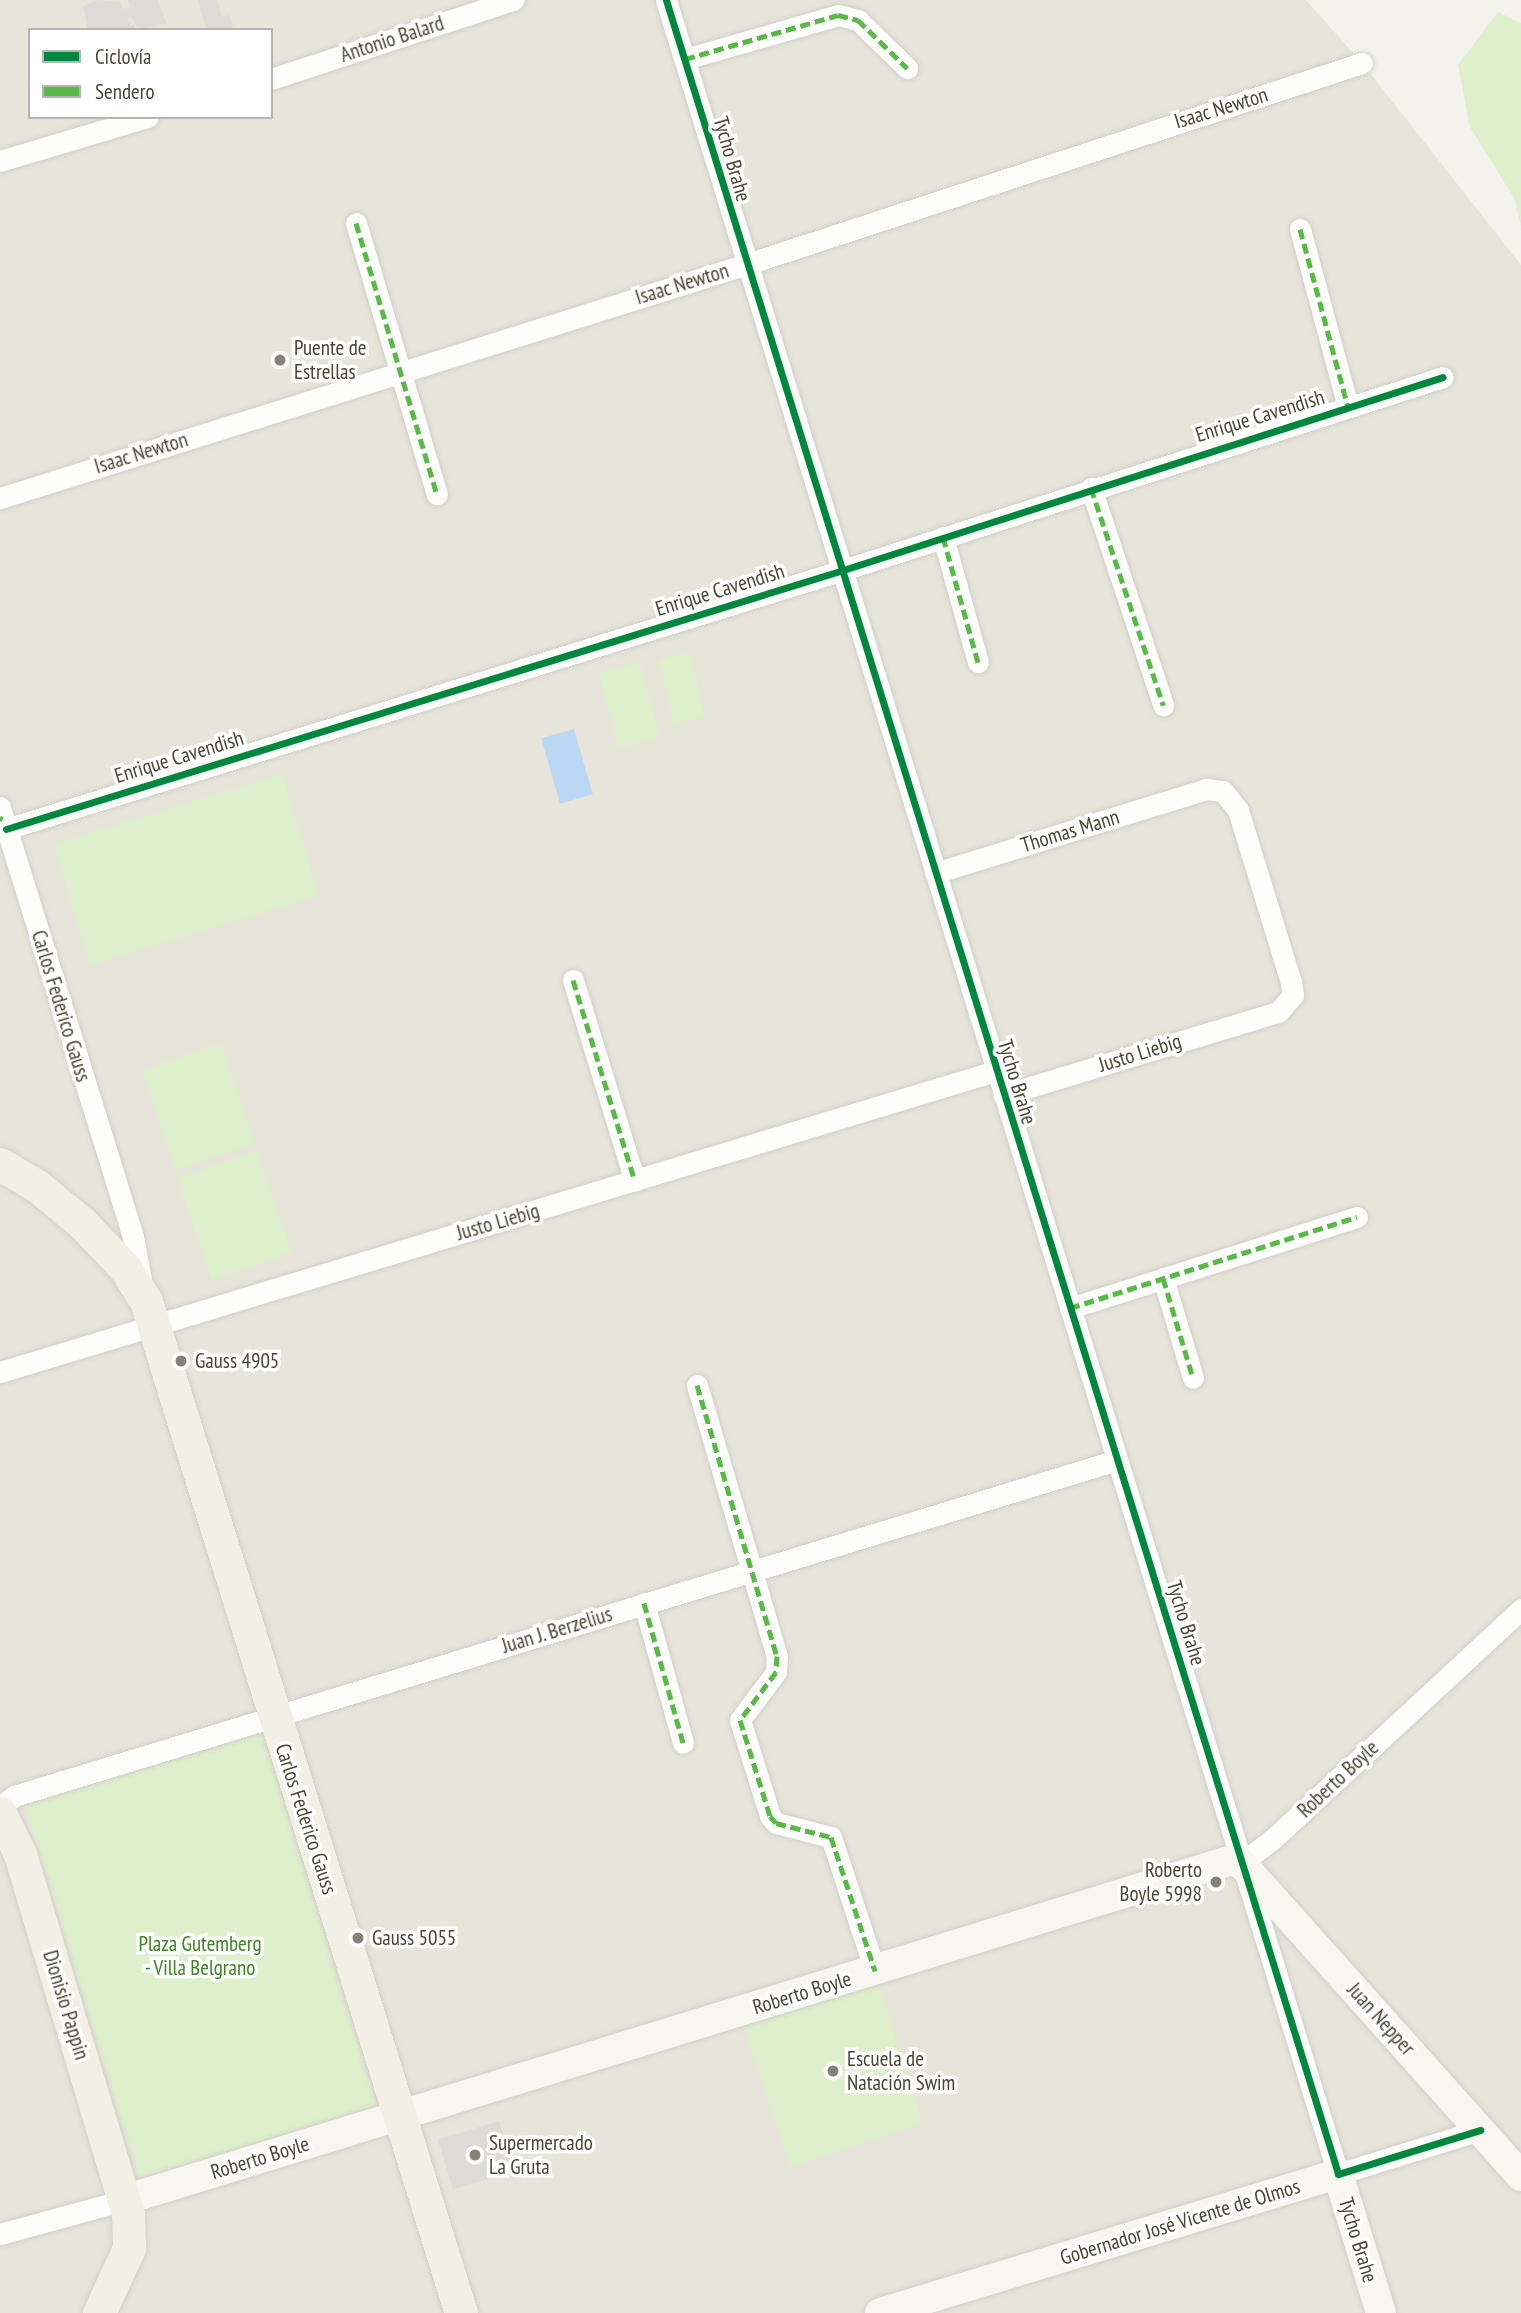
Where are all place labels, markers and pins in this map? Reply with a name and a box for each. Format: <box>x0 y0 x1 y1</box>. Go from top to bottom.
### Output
place label: Puente de Estrellas <box>294 335 366 385</box>
marker: Puente de Estrellas <box>272 352 288 368</box>
place label: Gauss 4905 <box>195 1348 279 1374</box>
marker: Gauss 4905 <box>173 1353 189 1369</box>
place label: Roberto Boyle 5998 <box>1120 1857 1202 1907</box>
marker: Roberto Boyle 5998 <box>1208 1874 1224 1890</box>
place label: Gauss 5055 <box>372 1925 456 1951</box>
marker: Gauss 5055 <box>350 1930 366 1946</box>
place label: Escuela de Natación Swim <box>847 2046 955 2096</box>
marker: Escuela de Natación Swim <box>825 2063 841 2079</box>
place label: Supermercado La Gruta <box>489 2130 593 2180</box>
marker: Supermercado La Gruta <box>467 2147 483 2163</box>

